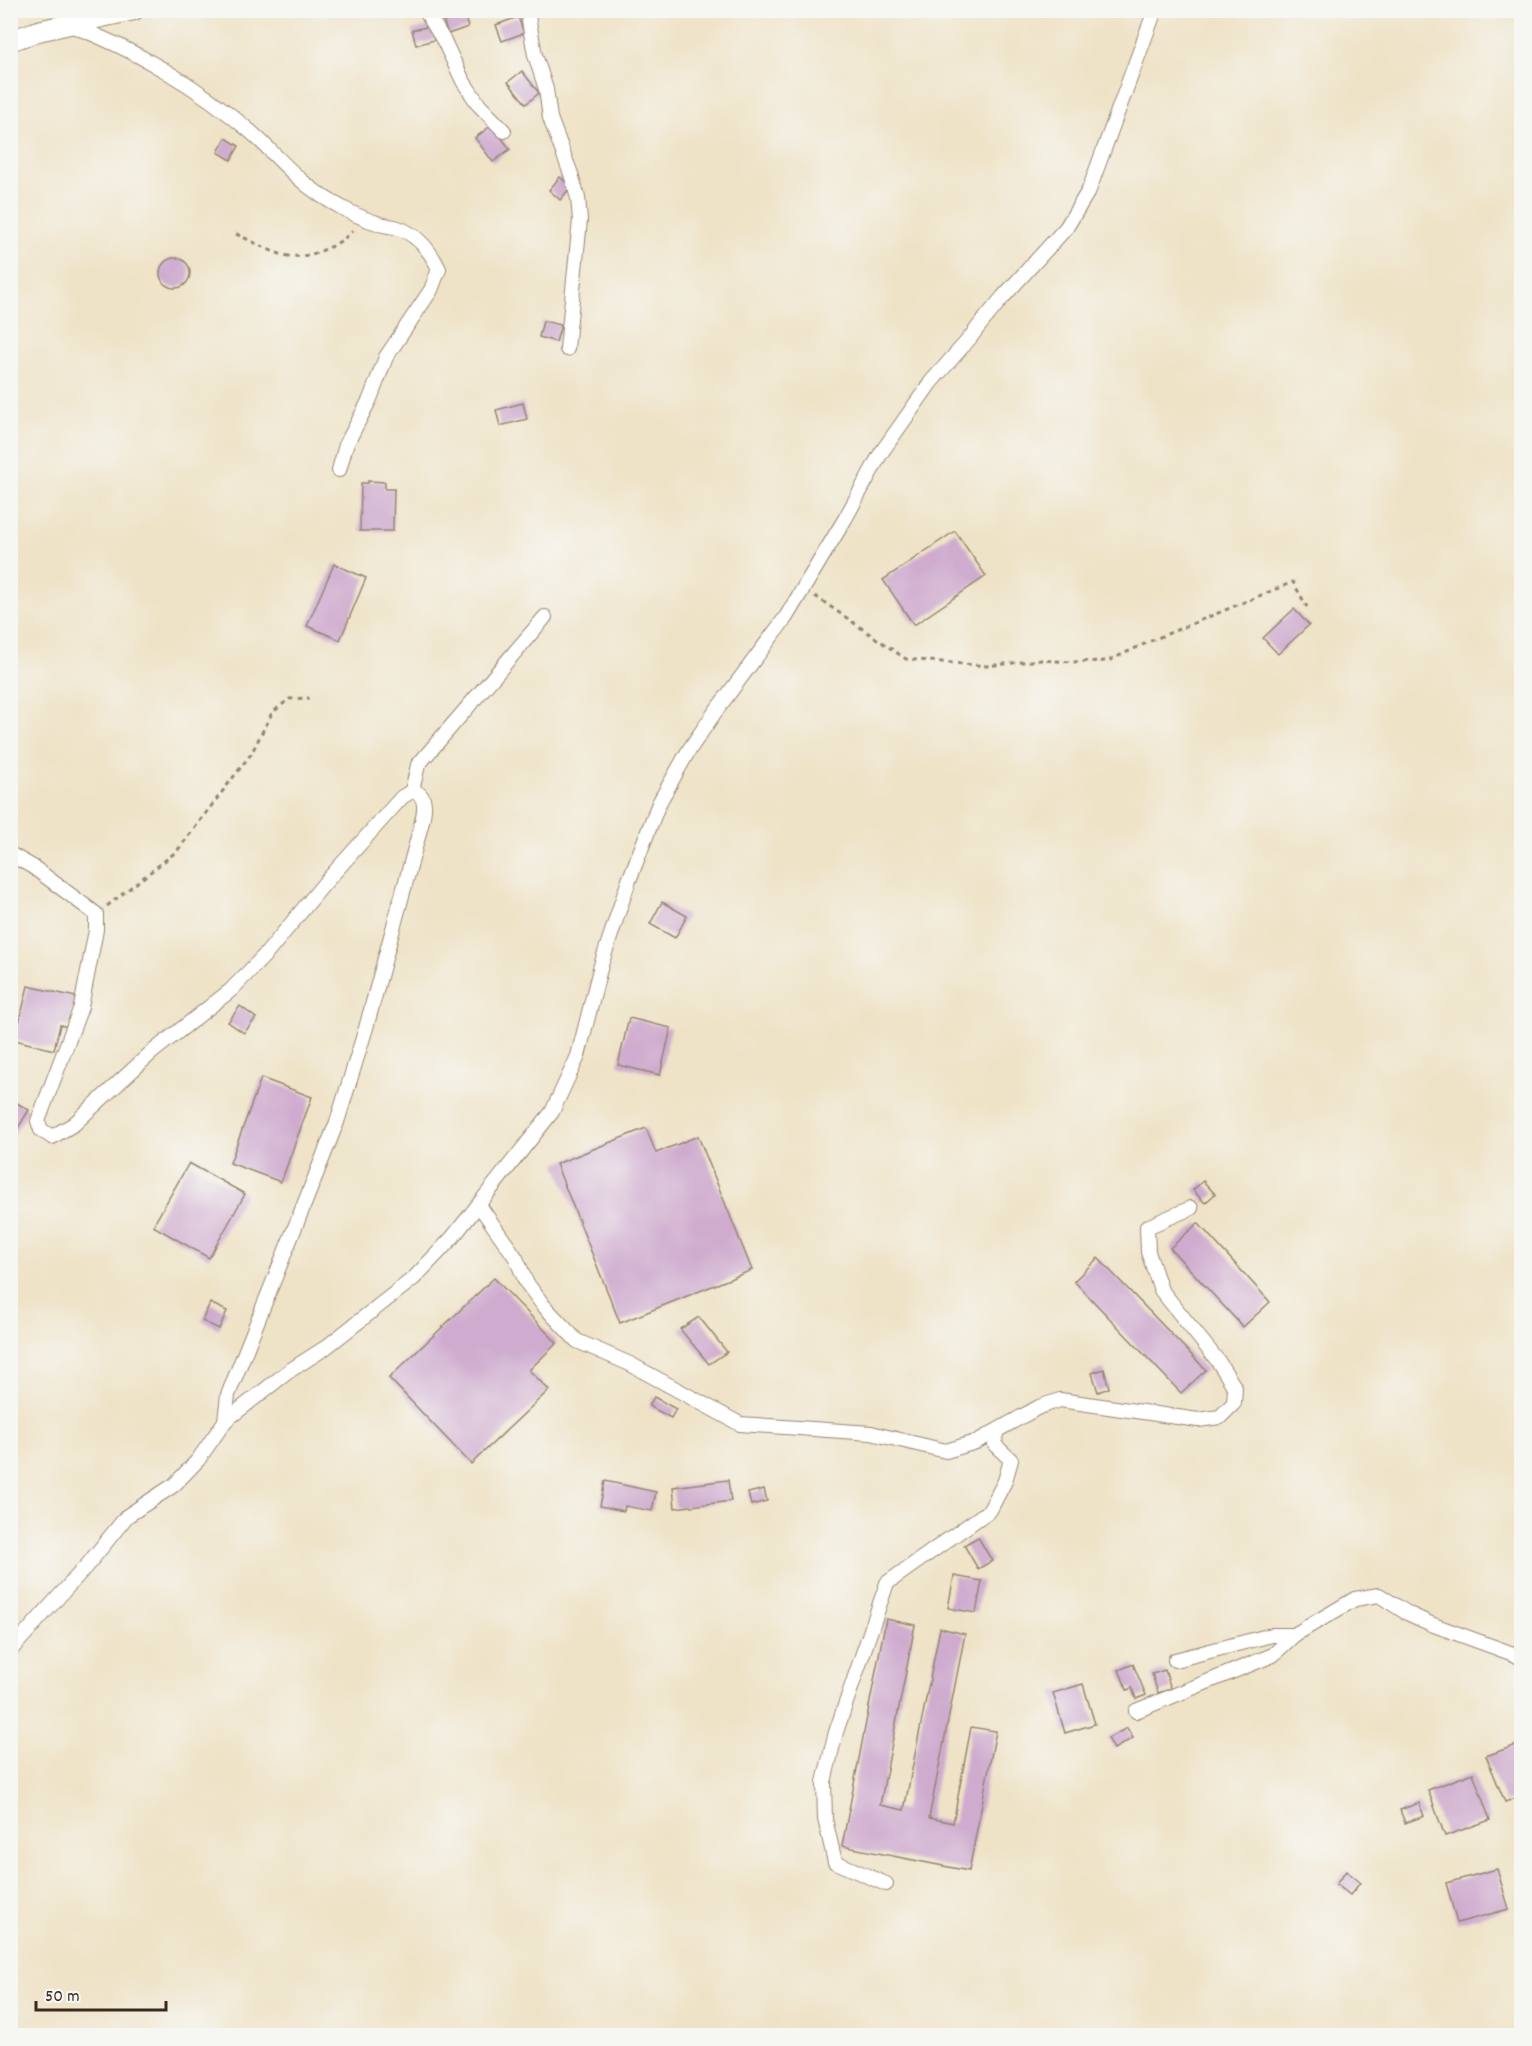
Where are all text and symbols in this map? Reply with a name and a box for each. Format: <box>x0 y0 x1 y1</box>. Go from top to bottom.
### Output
scale bar <box>36 1974 166 2012</box>
text: 50 m <box>45 1985 80 2010</box>

